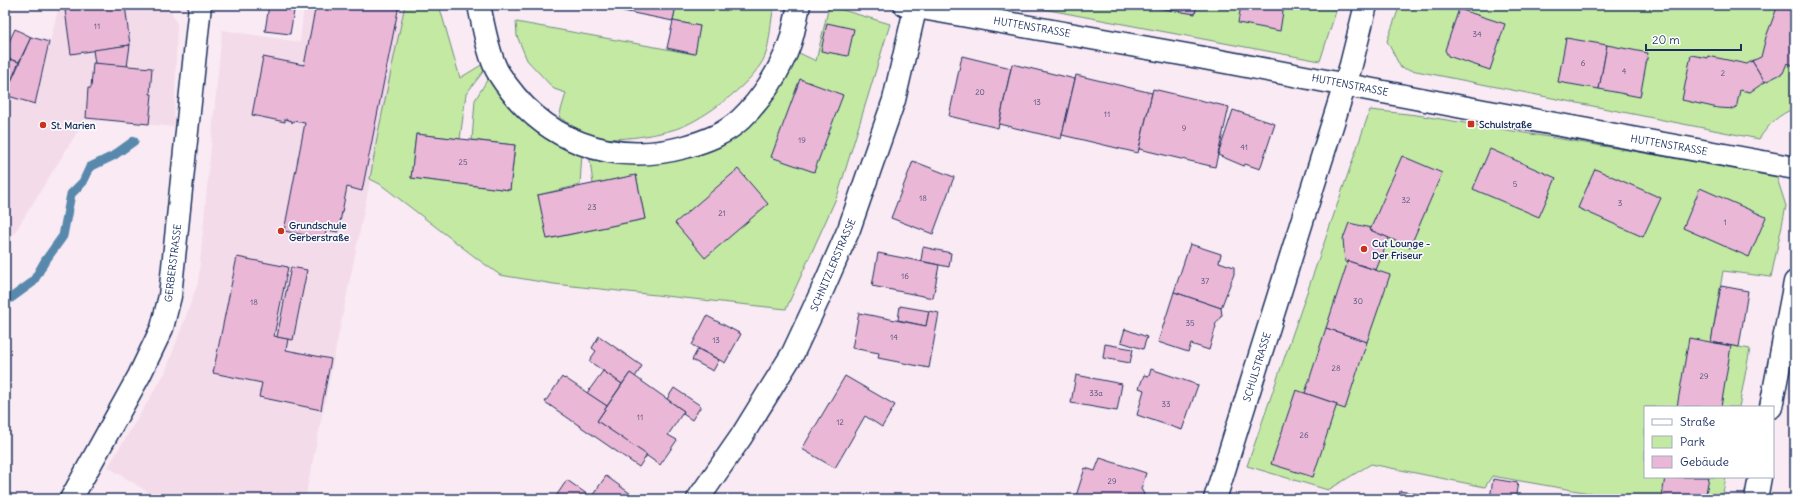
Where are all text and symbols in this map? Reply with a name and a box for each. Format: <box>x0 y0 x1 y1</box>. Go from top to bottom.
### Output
street label: HUTTENSTRASSE <box>993 14 1072 40</box>
house number: 11 <box>94 21 100 31</box>
scale bar <box>1646 26 1741 52</box>
house number: 34 <box>1472 29 1482 39</box>
text: 20 m <box>1652 32 1680 47</box>
house number: 6 <box>1581 58 1586 68</box>
house number: 4 <box>1622 66 1627 76</box>
house number: 2 <box>1721 68 1726 78</box>
street label: HUTTENSTRASSE <box>1311 71 1390 99</box>
house number: 20 <box>975 87 985 97</box>
house number: 13 <box>1033 97 1041 107</box>
house number: 11 <box>1104 109 1110 119</box>
place label: Schulstraße <box>1479 118 1532 131</box>
place label: St. Marien <box>51 119 96 132</box>
marker: Schulstraße <box>1466 119 1476 129</box>
marker: St. Marien <box>38 120 48 130</box>
house number: 9 <box>1182 123 1187 133</box>
street label: HUTTENSTRASSE <box>1630 132 1709 158</box>
house number: 19 <box>798 135 806 145</box>
house number: 41 <box>1240 142 1248 152</box>
house number: 25 <box>459 157 468 167</box>
house number: 5 <box>1513 179 1518 189</box>
house number: 18 <box>919 193 927 203</box>
house number: 32 <box>1402 195 1411 205</box>
house number: 3 <box>1618 198 1623 208</box>
house number: 23 <box>588 202 597 212</box>
house number: 21 <box>718 208 726 218</box>
street label: SCHNITZLERSTRASSE <box>808 216 858 313</box>
house number: 1 <box>1723 217 1727 227</box>
place label: Grundschule Gerberstraße <box>289 219 350 244</box>
street label: GERBERSTRASSE <box>162 223 184 303</box>
marker: Grundschule Gerberstraße <box>276 226 286 236</box>
place label: Cut Lounge - Der Friseur <box>1372 237 1430 262</box>
marker: Cut Lounge - Der Friseur <box>1359 244 1369 254</box>
house number: 16 <box>901 271 909 281</box>
house number: 37 <box>1201 276 1209 286</box>
house number: 30 <box>1353 296 1363 306</box>
house number: 18 <box>250 297 258 307</box>
house number: 35 <box>1185 318 1195 328</box>
street label: SCHULSTRASSE <box>1240 331 1274 403</box>
house number: 14 <box>890 332 898 342</box>
house number: 13 <box>712 335 720 345</box>
house number: 28 <box>1332 363 1341 373</box>
house number: 29 <box>1700 371 1709 381</box>
house number: 33a <box>1089 388 1103 398</box>
house number: 33 <box>1161 399 1171 409</box>
legend <box>1644 406 1774 478</box>
house number: 11 <box>637 412 643 422</box>
text: Straße <box>1680 414 1715 429</box>
house number: 12 <box>836 417 844 427</box>
house number: 26 <box>1300 430 1309 440</box>
text: Park <box>1680 434 1705 449</box>
text: Gebäude <box>1680 454 1729 469</box>
house number: 29 <box>1108 476 1117 486</box>

